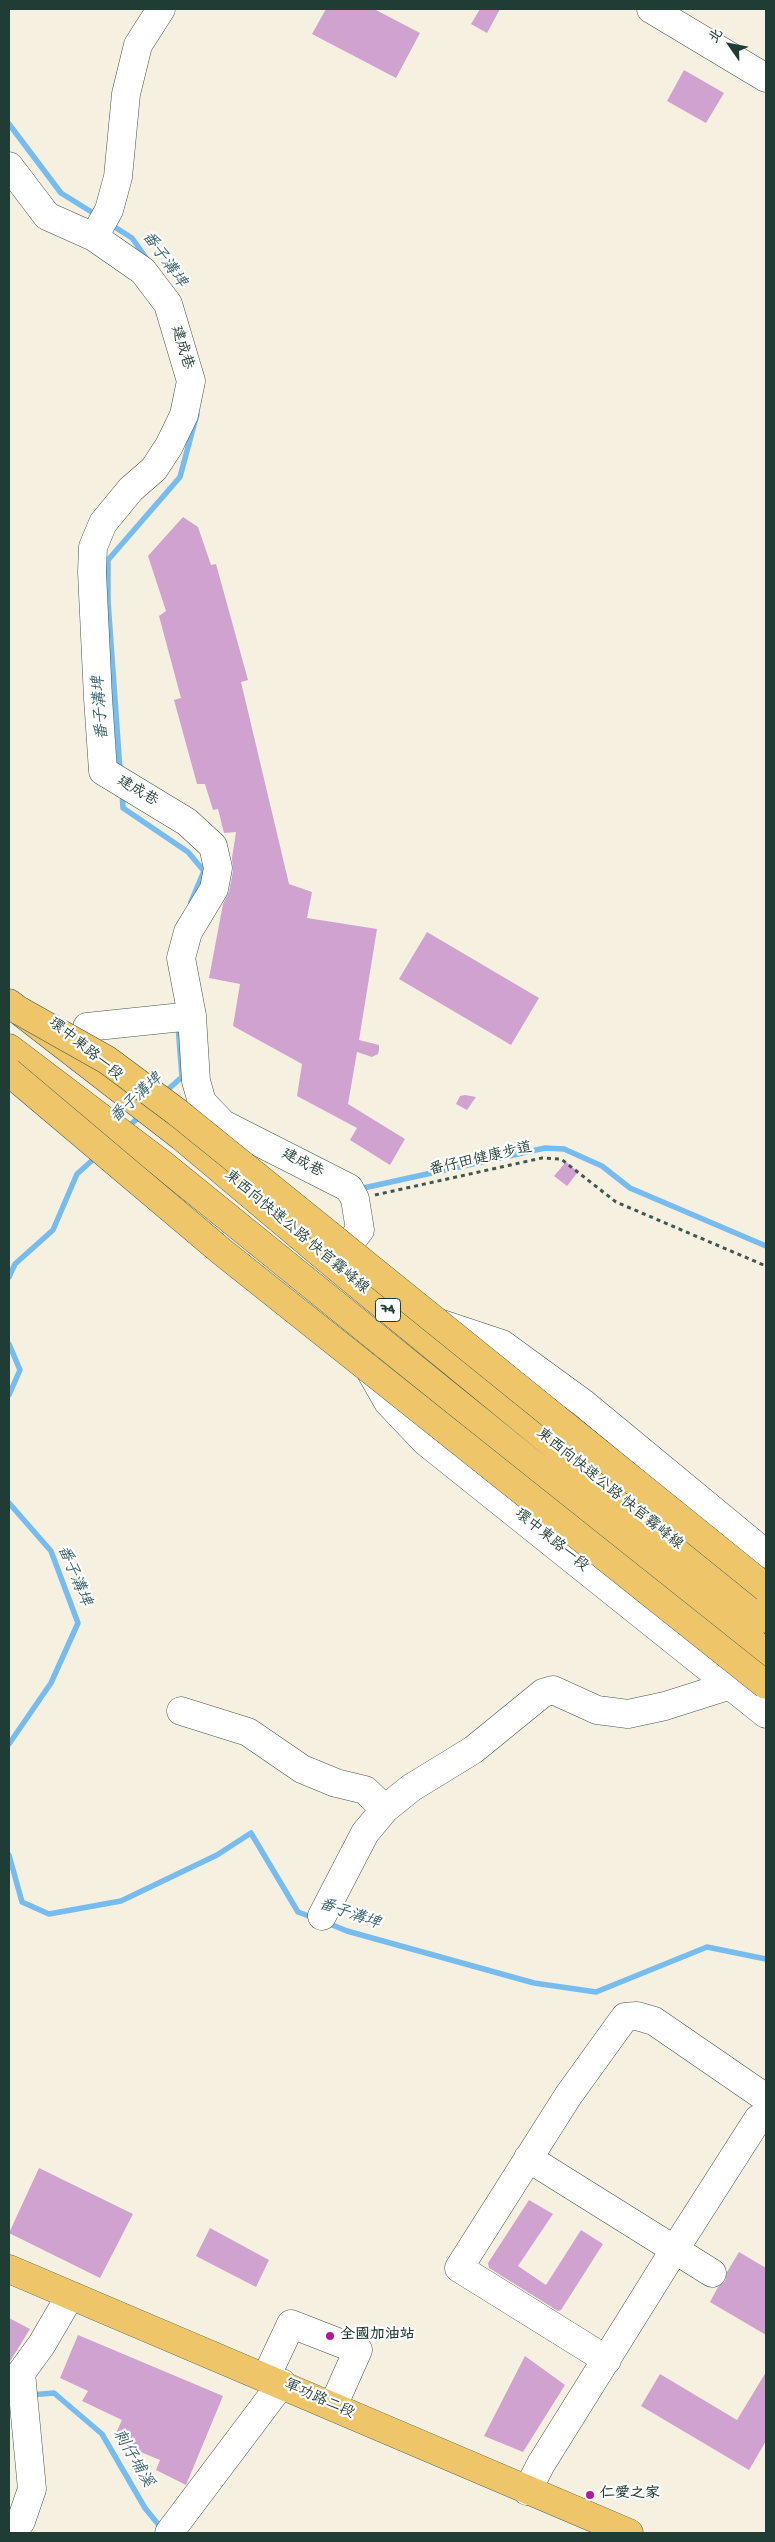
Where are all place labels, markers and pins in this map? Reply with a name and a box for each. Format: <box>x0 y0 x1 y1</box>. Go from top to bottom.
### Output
place label: 全國加油站 <box>340 2327 415 2345</box>
marker: 全國加油站 <box>324 2330 336 2342</box>
place label: 仁愛之家 <box>600 2486 660 2504</box>
marker: 仁愛之家 <box>584 2489 596 2501</box>

